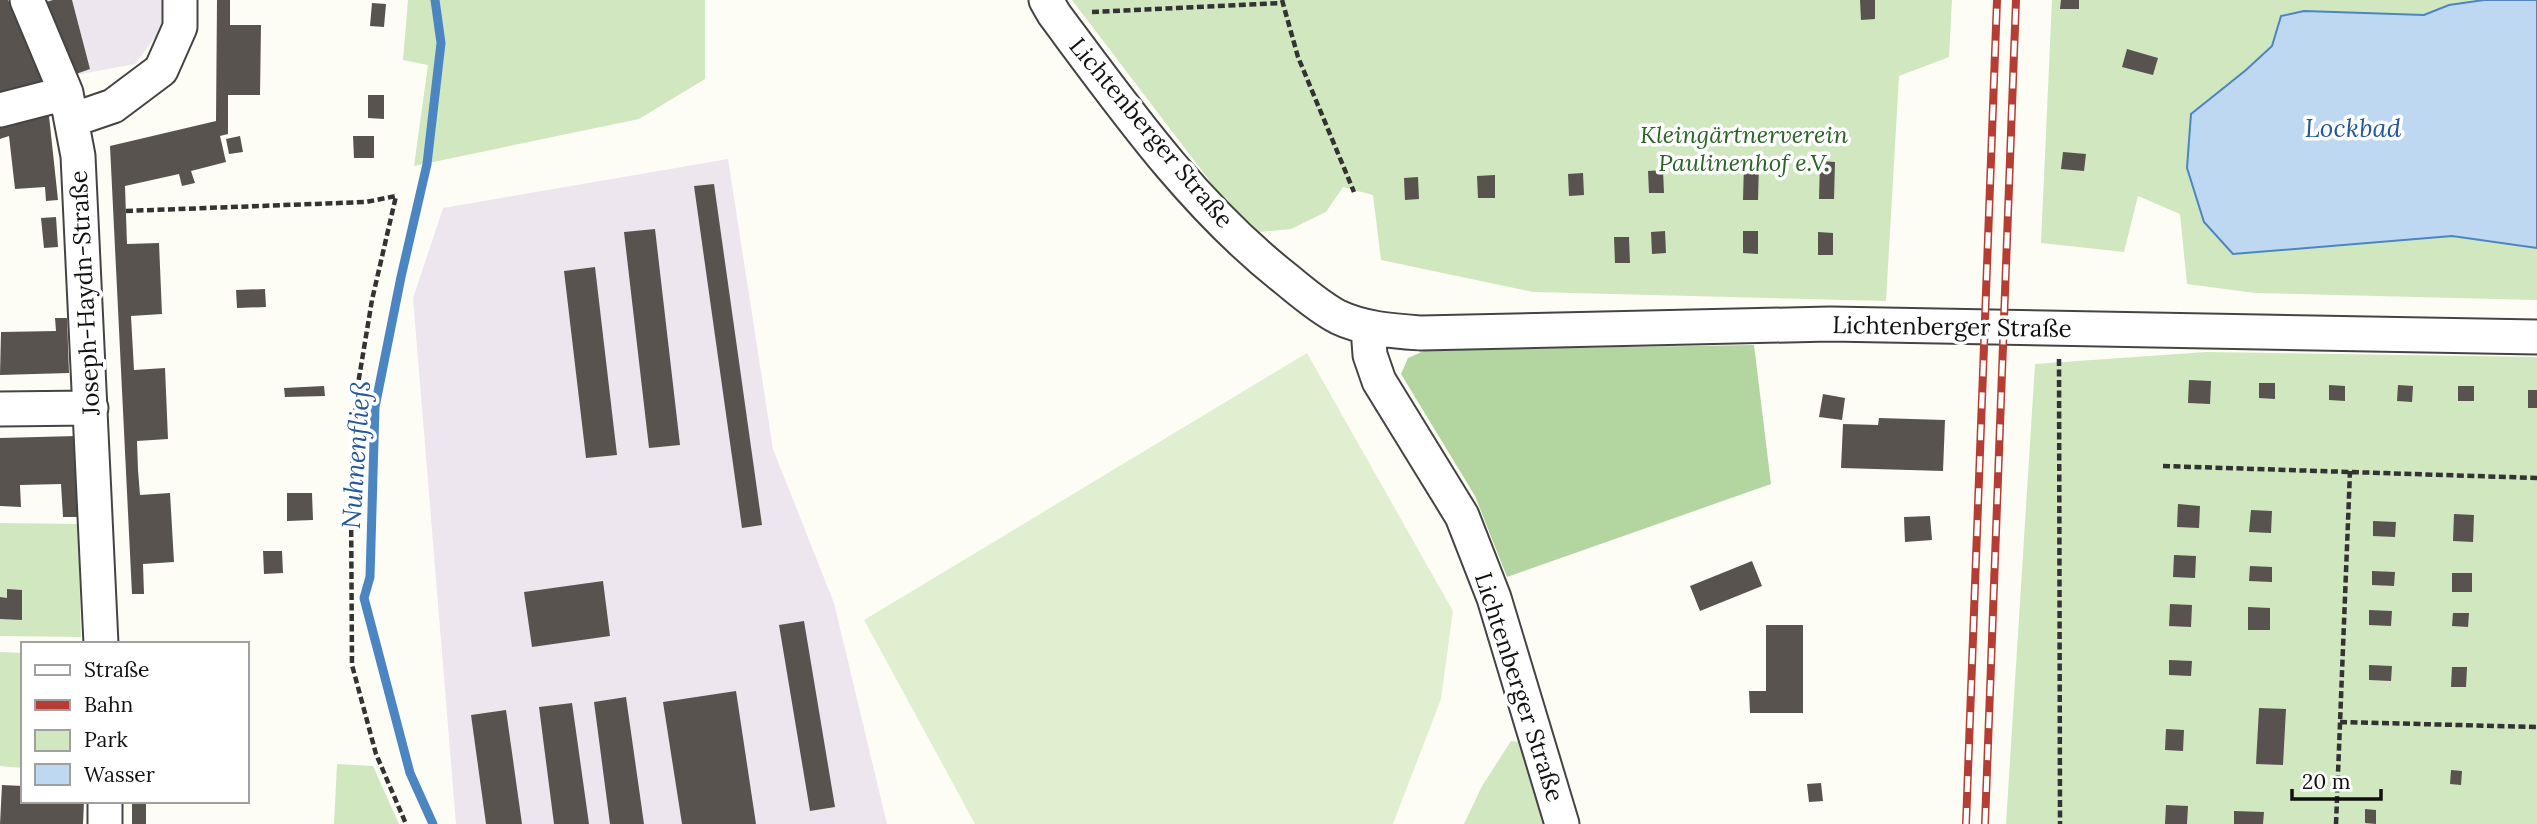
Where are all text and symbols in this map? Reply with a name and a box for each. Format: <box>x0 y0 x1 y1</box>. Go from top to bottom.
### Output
street label: Lichtenberger Straße <box>1063 31 1240 234</box>
water label: Lockbad <box>2305 111 2402 144</box>
park label: Kleingärtnerverein Paulinenhof e.V. <box>1640 119 1848 178</box>
street label: Joseph-Haydn-Straße <box>63 170 106 417</box>
street label: Lichtenberger Straße <box>1832 309 2072 344</box>
water label: Nuhnenfließ <box>334 380 377 530</box>
street label: Lichtenberger Straße <box>1468 568 1571 805</box>
legend <box>21 642 248 803</box>
text: Straße <box>84 656 149 683</box>
text: Bahn <box>84 691 133 718</box>
text: Park <box>84 726 128 753</box>
scale bar <box>2292 758 2381 802</box>
text: Wasser <box>84 761 155 788</box>
text: 20 m <box>2302 768 2351 795</box>

